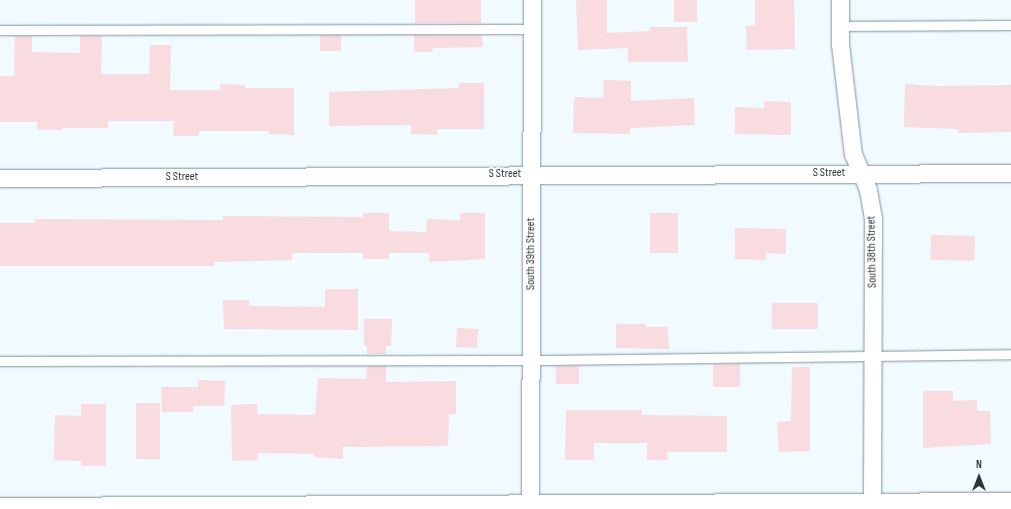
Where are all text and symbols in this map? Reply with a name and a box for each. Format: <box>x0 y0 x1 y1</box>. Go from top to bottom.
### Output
street label: S Street <box>813 166 845 180</box>
street label: S Street <box>489 167 521 181</box>
street label: S Street <box>166 170 198 184</box>
street label: South 38th Street <box>864 216 880 288</box>
street label: South 39th Street <box>524 218 538 290</box>
north arrow <box>959 457 999 497</box>
text: N <box>976 458 982 471</box>

